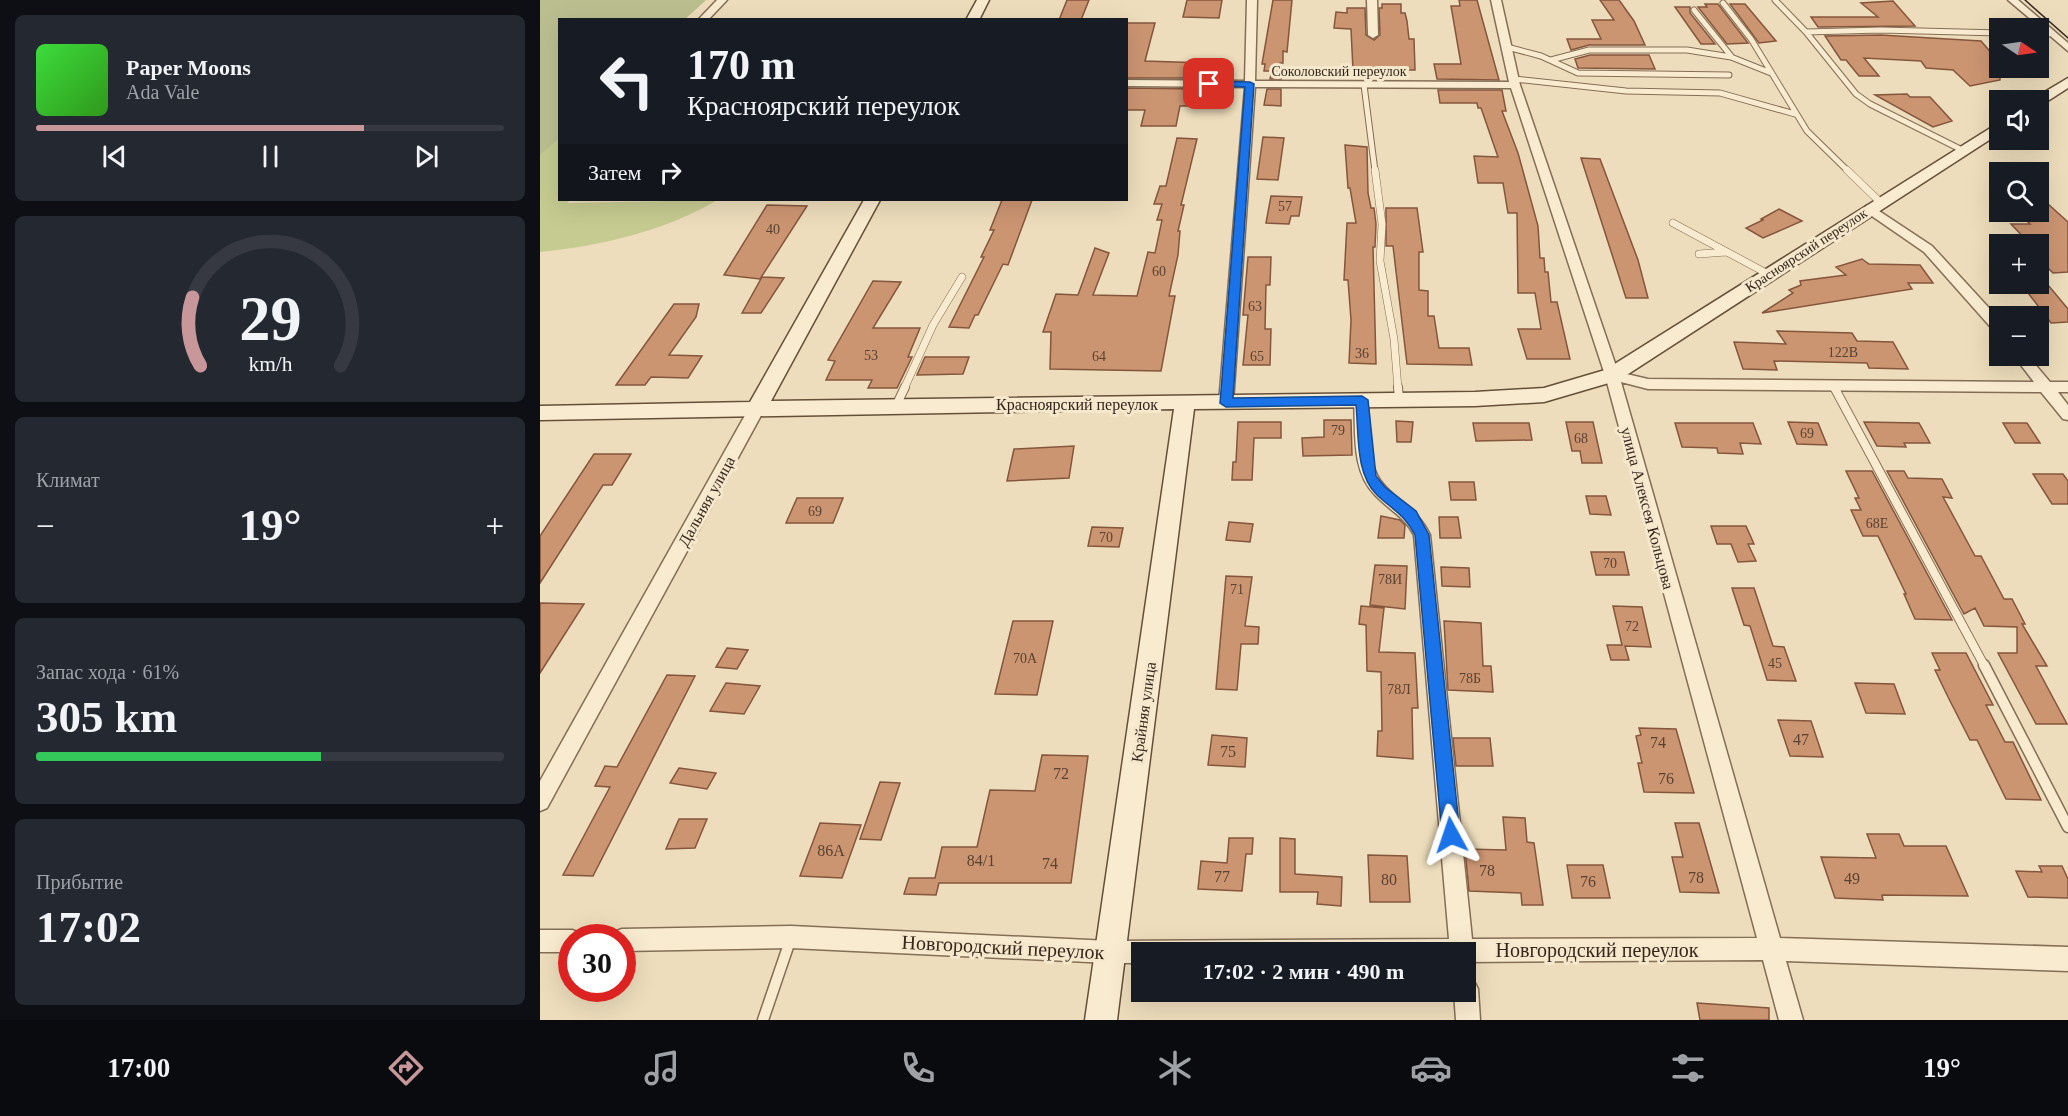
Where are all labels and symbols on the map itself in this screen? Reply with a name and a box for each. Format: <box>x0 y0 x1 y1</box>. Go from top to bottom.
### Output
north arrow <box>1989 18 2049 78</box>
pin <box>1183 58 1234 109</box>
street label: Соколовский переулок <box>1271 64 1407 79</box>
house number: 57 <box>1278 199 1292 214</box>
street label: Красноярский переулок <box>1743 205 1870 295</box>
house number: 40 <box>766 222 780 237</box>
house number: 60 <box>1152 264 1166 279</box>
house number: 63 <box>1248 299 1262 314</box>
house number: 122В <box>1828 345 1858 360</box>
house number: 36 <box>1355 346 1369 361</box>
house number: 53 <box>864 348 878 363</box>
house number: 64 <box>1092 349 1106 364</box>
house number: 65 <box>1250 349 1264 364</box>
street label: Красноярский переулок <box>996 396 1158 414</box>
house number: 79 <box>1331 423 1345 438</box>
street label: улица Алексея Кольцова <box>1617 425 1677 591</box>
house number: 69 <box>1800 426 1814 441</box>
house number: 68 <box>1574 431 1588 446</box>
street label: Дальняя улица <box>675 453 739 550</box>
house number: 69 <box>808 504 822 519</box>
house number: 68Е <box>1866 516 1888 531</box>
house number: 70 <box>1099 530 1113 545</box>
house number: 70 <box>1603 556 1617 571</box>
house number: 78И <box>1378 572 1402 587</box>
house number: 71 <box>1230 582 1244 597</box>
house number: 72 <box>1625 619 1639 634</box>
house number: 70А <box>1013 651 1038 666</box>
house number: 45 <box>1768 656 1782 671</box>
street label: Крайняя улица <box>1128 661 1160 763</box>
house number: 78Б <box>1459 671 1481 686</box>
house number: 78Л <box>1387 682 1411 697</box>
house number: 47 <box>1793 731 1809 748</box>
house number: 74 <box>1650 734 1666 751</box>
house number: 75 <box>1220 743 1236 760</box>
house number: 72 <box>1053 765 1069 782</box>
house number: 76 <box>1658 770 1674 787</box>
position arrow <box>1419 803 1483 867</box>
house number: 86А <box>817 842 845 859</box>
house number: 84/1 <box>967 852 995 869</box>
house number: 74 <box>1042 855 1058 872</box>
house number: 78 <box>1479 862 1495 879</box>
house number: 77 <box>1214 868 1230 885</box>
house number: 78 <box>1688 869 1704 886</box>
house number: 49 <box>1844 870 1860 887</box>
house number: 80 <box>1381 871 1397 888</box>
house number: 76 <box>1580 873 1596 890</box>
speed limit sign: 30 <box>558 924 636 1002</box>
street label: Новгородский переулок <box>901 931 1105 964</box>
street label: Новгородский переулок <box>1496 939 1699 962</box>

